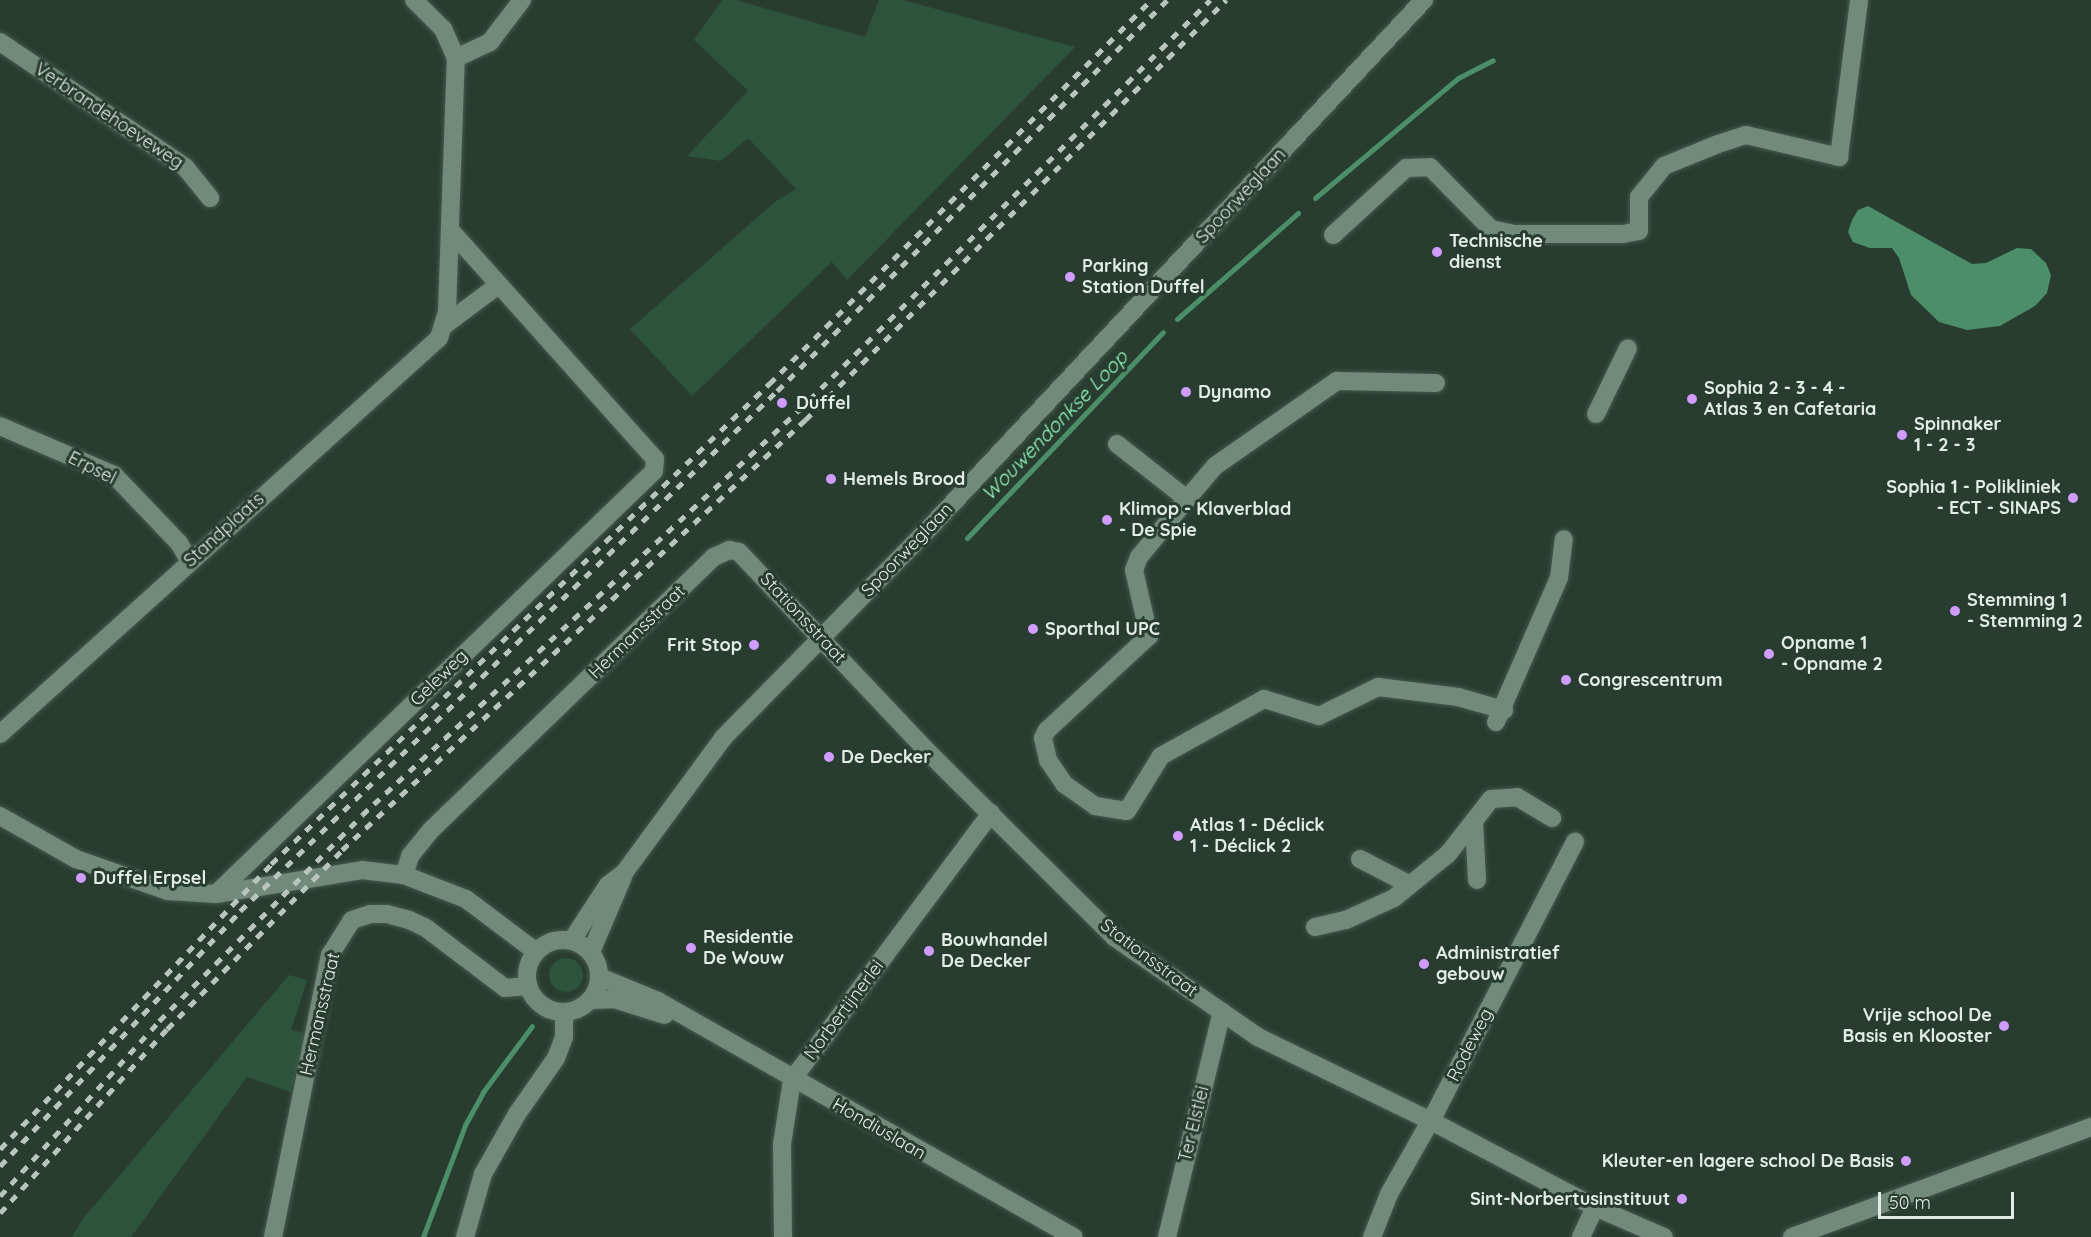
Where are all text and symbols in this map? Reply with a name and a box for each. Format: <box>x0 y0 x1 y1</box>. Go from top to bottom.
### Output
street label: Verbrandehoeveweg <box>31 58 187 174</box>
street label: Spoorweglaan <box>1192 144 1290 248</box>
place label: Technische dienst <box>1449 231 1543 274</box>
marker: Technische dienst <box>1430 245 1444 259</box>
place label: Parking Station Duffel <box>1082 256 1205 298</box>
marker: Parking Station Duffel <box>1063 270 1077 284</box>
water label: Wouwendonkse Loop <box>976 345 1132 505</box>
place label: Sophia 2 - 3 - 4 - Atlas 3 en Cafetaria <box>1704 378 1876 420</box>
place label: Dynamo <box>1198 381 1271 403</box>
marker: Dynamo <box>1179 385 1193 399</box>
place label: Duffel <box>796 392 851 414</box>
marker: Sophia 2 - 3 - 4 - Atlas 3 en Cafetaria <box>1685 392 1699 406</box>
marker: Duffel <box>773 394 791 412</box>
place label: Spinnaker 1 - 2 - 3 <box>1914 414 2001 456</box>
marker: Spinnaker 1 - 2 - 3 <box>1895 428 1909 442</box>
street label: Erpsel <box>64 447 120 489</box>
place label: Hemels Brood <box>843 468 965 490</box>
marker: Hemels Brood <box>824 472 838 486</box>
place label: Sophia 1 - Polikliniek - ECT - SINAPS <box>1886 477 2061 520</box>
street label: Standplaats <box>179 488 269 572</box>
marker: Sophia 1 - Polikliniek - ECT - SINAPS <box>2066 491 2080 505</box>
street label: Spoorweglaan <box>857 499 957 601</box>
place label: Klimop - Klaverblad - De Spie <box>1119 499 1291 542</box>
marker: Klimop - Klaverblad - De Spie <box>1100 513 1114 527</box>
street label: Stationsstraat <box>755 568 851 668</box>
street label: Hermansstraat <box>584 581 690 683</box>
place label: Stemming 1 - Stemming 2 <box>1967 590 2083 632</box>
marker: Stemming 1 - Stemming 2 <box>1948 604 1962 618</box>
place label: Sporthal UPC <box>1045 618 1160 640</box>
marker: Sporthal UPC <box>1026 622 1040 636</box>
place label: Opname 1 - Opname 2 <box>1781 633 1883 676</box>
place label: Frit Stop <box>667 634 742 656</box>
marker: Frit Stop <box>747 638 761 652</box>
street label: Geleweg <box>406 645 472 711</box>
marker: Opname 1 - Opname 2 <box>1762 647 1776 661</box>
place label: Congrescentrum <box>1578 669 1722 691</box>
marker: Congrescentrum <box>1559 673 1573 687</box>
place label: De Decker <box>841 746 931 768</box>
marker: De Decker <box>822 750 836 764</box>
place label: Atlas 1 - Déclick 1 - Déclick 2 <box>1190 815 1325 858</box>
marker: Atlas 1 - Déclick 1 - Déclick 2 <box>1171 829 1185 843</box>
place label: Duffel Erpsel <box>93 867 206 889</box>
marker: Duffel Erpsel <box>74 871 88 885</box>
street label: Stationsstraat <box>1096 914 1202 1002</box>
place label: Residentie De Wouw <box>703 927 794 970</box>
place label: Bouwhandel De Decker <box>941 930 1048 972</box>
marker: Residentie De Wouw <box>684 941 698 955</box>
place label: Administratief gebouw <box>1436 943 1560 986</box>
marker: Bouwhandel De Decker <box>922 944 936 958</box>
street label: Hermansstraat <box>295 950 345 1078</box>
street label: Norbertijnerlei <box>800 956 888 1064</box>
marker: Administratief gebouw <box>1417 957 1431 971</box>
street label: Rodeweg <box>1442 1005 1498 1085</box>
place label: Vrije school De Basis en Klooster <box>1843 1005 1992 1048</box>
marker: Vrije school De Basis en Klooster <box>1997 1019 2011 1033</box>
street label: Ter Elstlei <box>1174 1084 1214 1164</box>
street label: Hondiuslaan <box>828 1094 930 1164</box>
place label: Kleuter-en lagere school De Basis <box>1602 1150 1894 1172</box>
marker: Kleuter-en lagere school De Basis <box>1899 1154 1913 1168</box>
scale bar <box>1881 1180 2018 1218</box>
place label: Sint-Norbertusinstituut <box>1470 1188 1670 1210</box>
text: 50 m <box>1889 1191 1931 1214</box>
marker: Sint-Norbertusinstituut <box>1675 1192 1689 1206</box>

